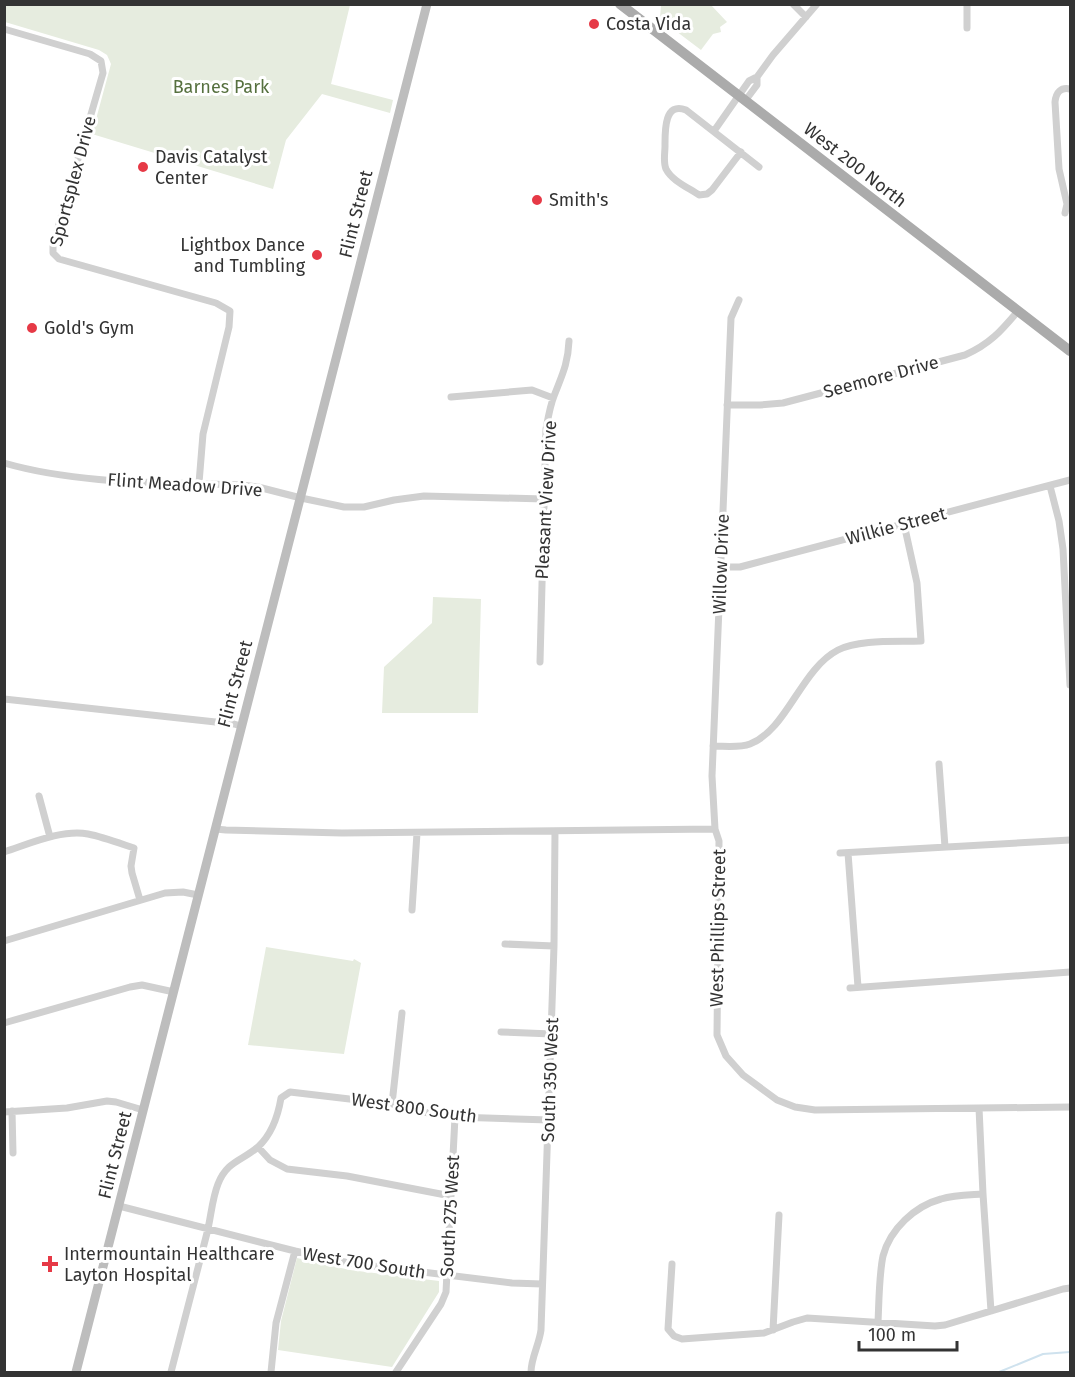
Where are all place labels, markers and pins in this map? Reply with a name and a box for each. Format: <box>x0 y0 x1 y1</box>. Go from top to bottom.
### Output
place label: Costa Vida <box>606 13 691 35</box>
marker: Costa Vida <box>587 17 601 31</box>
place label: Davis Catalyst Center <box>155 146 268 189</box>
marker: Davis Catalyst Center <box>136 160 150 174</box>
place label: Smith's <box>549 189 608 211</box>
marker: Smith's <box>530 193 544 207</box>
place label: Lightbox Dance and Tumbling <box>180 234 306 277</box>
marker: Lightbox Dance and Tumbling <box>310 248 324 262</box>
place label: Gold's Gym <box>44 317 134 339</box>
marker: Gold's Gym <box>25 321 39 335</box>
place label: Intermountain Healthcare Layton Hospital <box>64 1243 275 1286</box>
marker: Intermountain Healthcare Layton Hospital <box>41 1255 59 1273</box>

